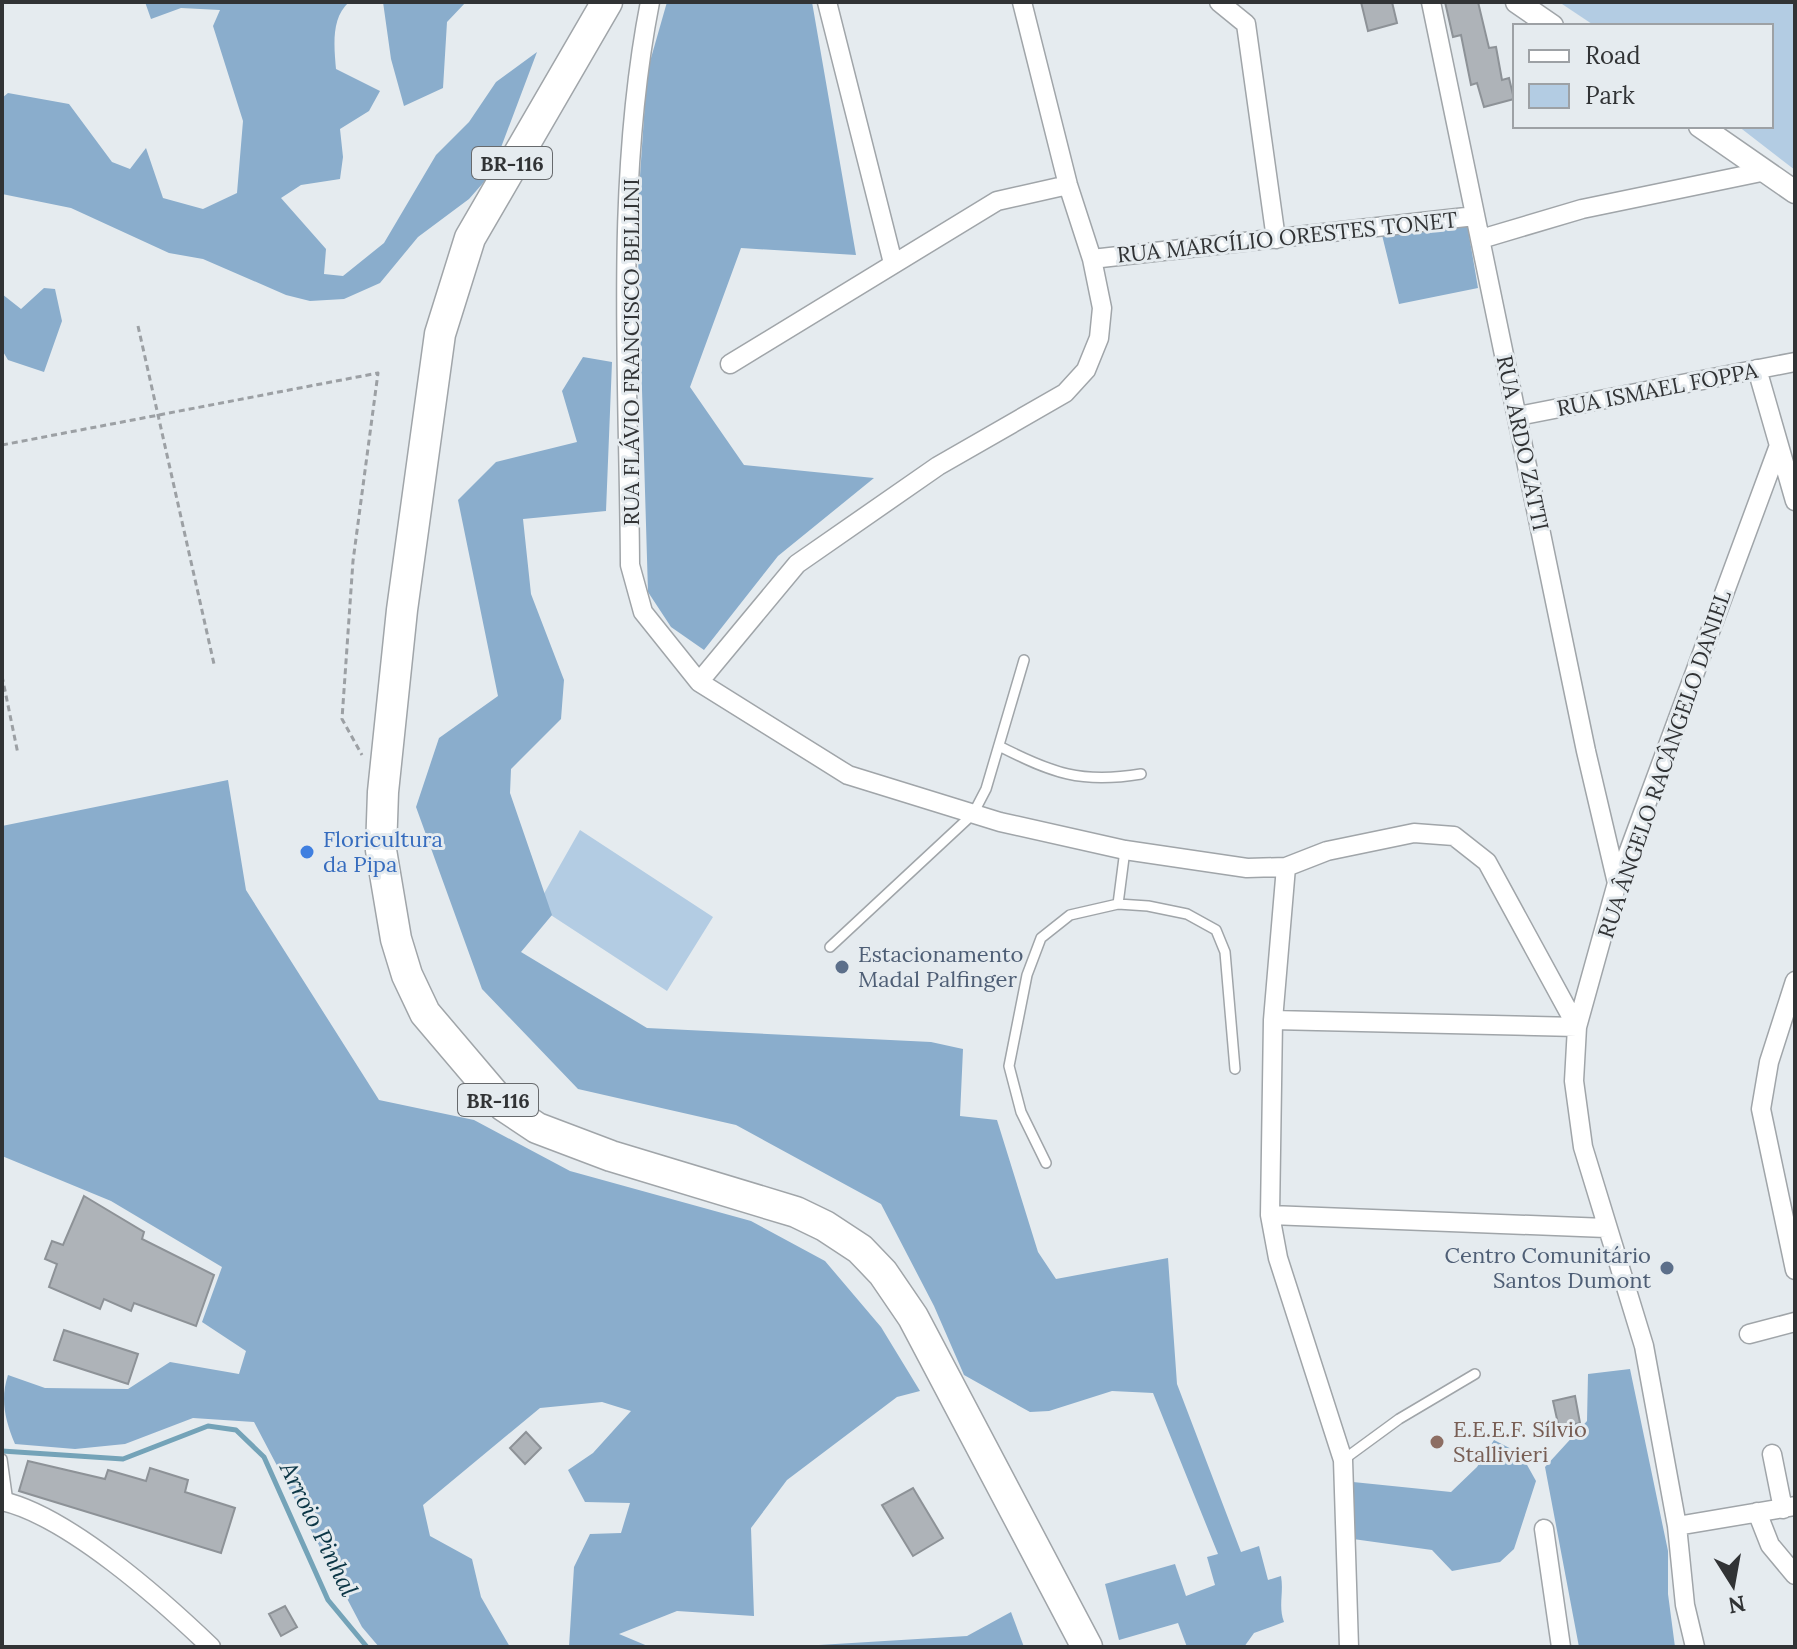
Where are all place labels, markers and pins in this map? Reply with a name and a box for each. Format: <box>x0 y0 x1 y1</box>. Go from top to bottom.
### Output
place label: Floricultura da Pipa <box>323 825 443 878</box>
marker: Floricultura da Pipa <box>298 843 316 861</box>
place label: Estacionamento Madal Palfinger <box>858 940 1023 993</box>
marker: Estacionamento Madal Palfinger <box>833 958 851 976</box>
place label: Centro Comunitário Santos Dumont <box>1445 1241 1651 1294</box>
marker: Centro Comunitário Santos Dumont <box>1658 1259 1676 1277</box>
place label: E.E.E.F. Sílvio Stallivieri <box>1453 1415 1587 1468</box>
marker: E.E.E.F. Sílvio Stallivieri <box>1428 1433 1446 1451</box>

